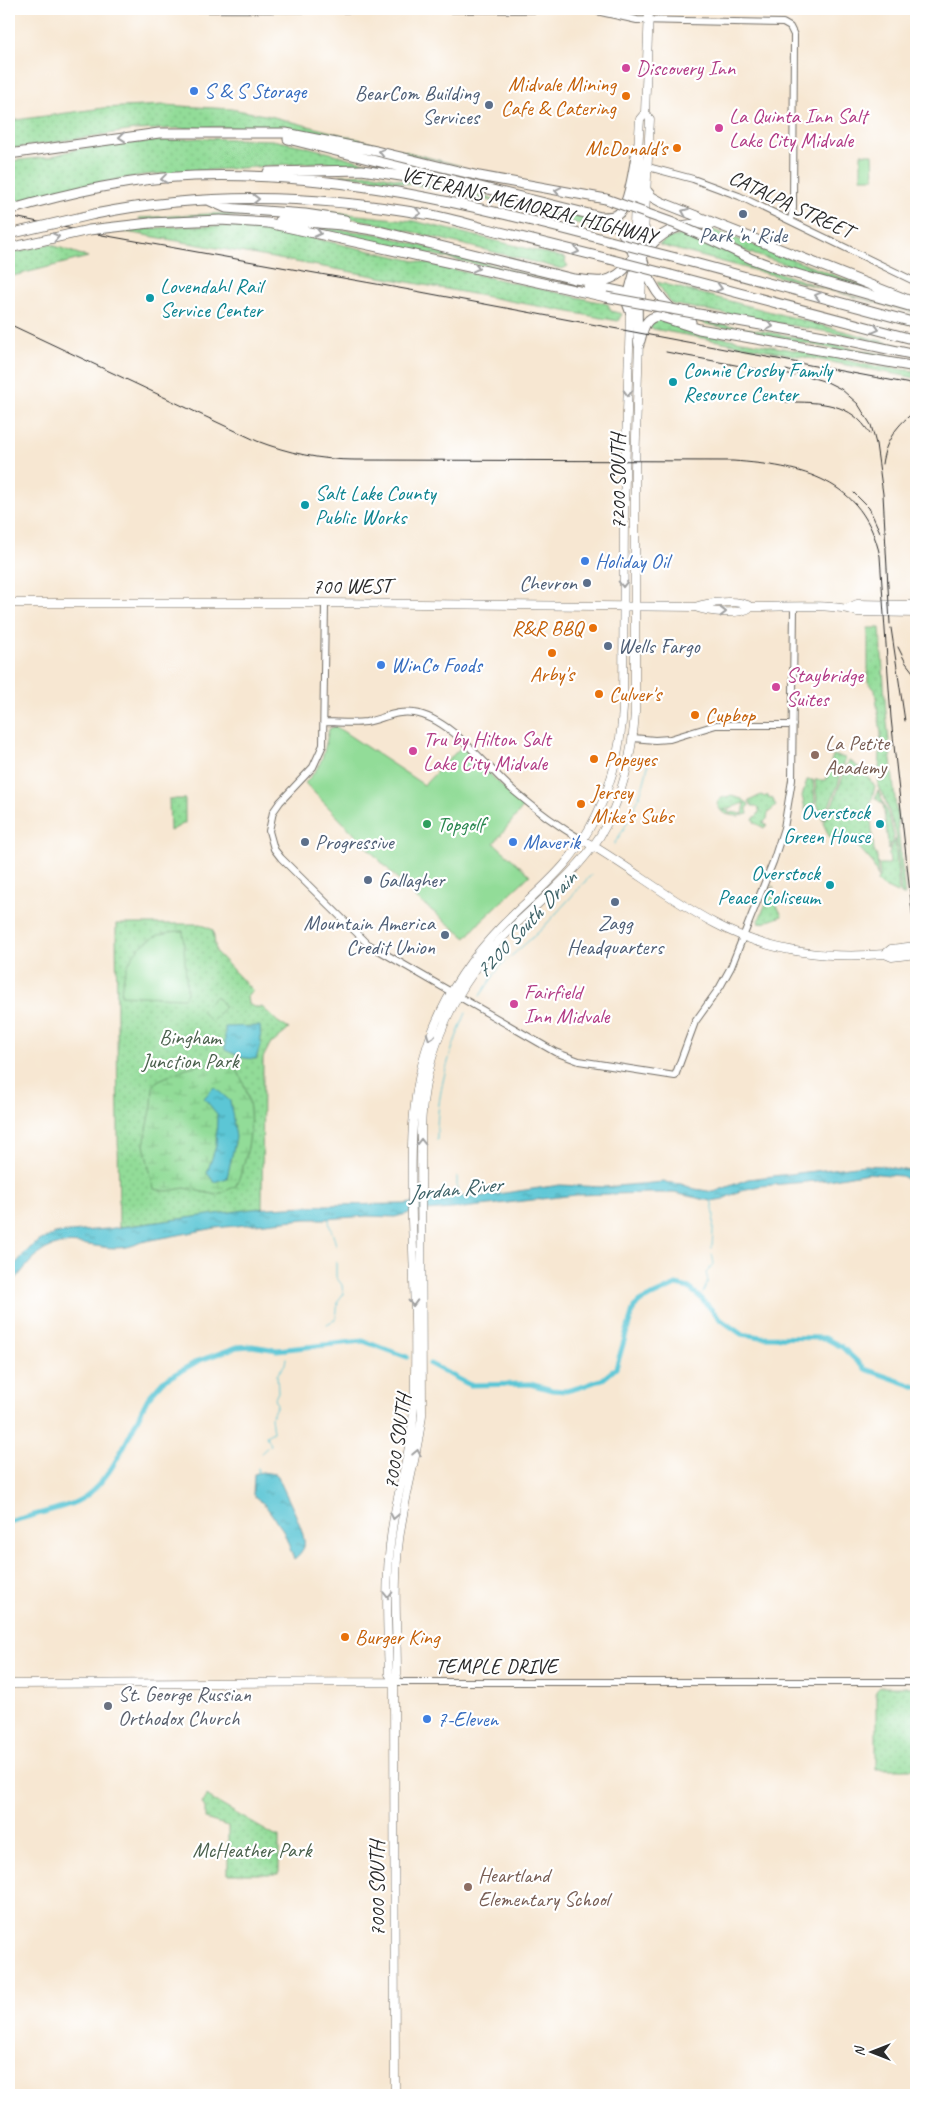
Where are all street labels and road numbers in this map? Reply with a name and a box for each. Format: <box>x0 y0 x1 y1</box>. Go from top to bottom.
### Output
street label: VETERANS MEMORIAL HIGHWAY <box>399 161 663 250</box>
street label: CATALPA STREET <box>725 164 862 246</box>
street label: 7200 SOUTH <box>605 431 631 530</box>
street label: 700 WEST <box>313 573 397 599</box>
street label: 7000 SOUTH <box>377 1390 417 1491</box>
street label: TEMPLE DRIVE <box>435 1653 560 1679</box>
street label: 7000 SOUTH <box>364 1838 390 1937</box>

